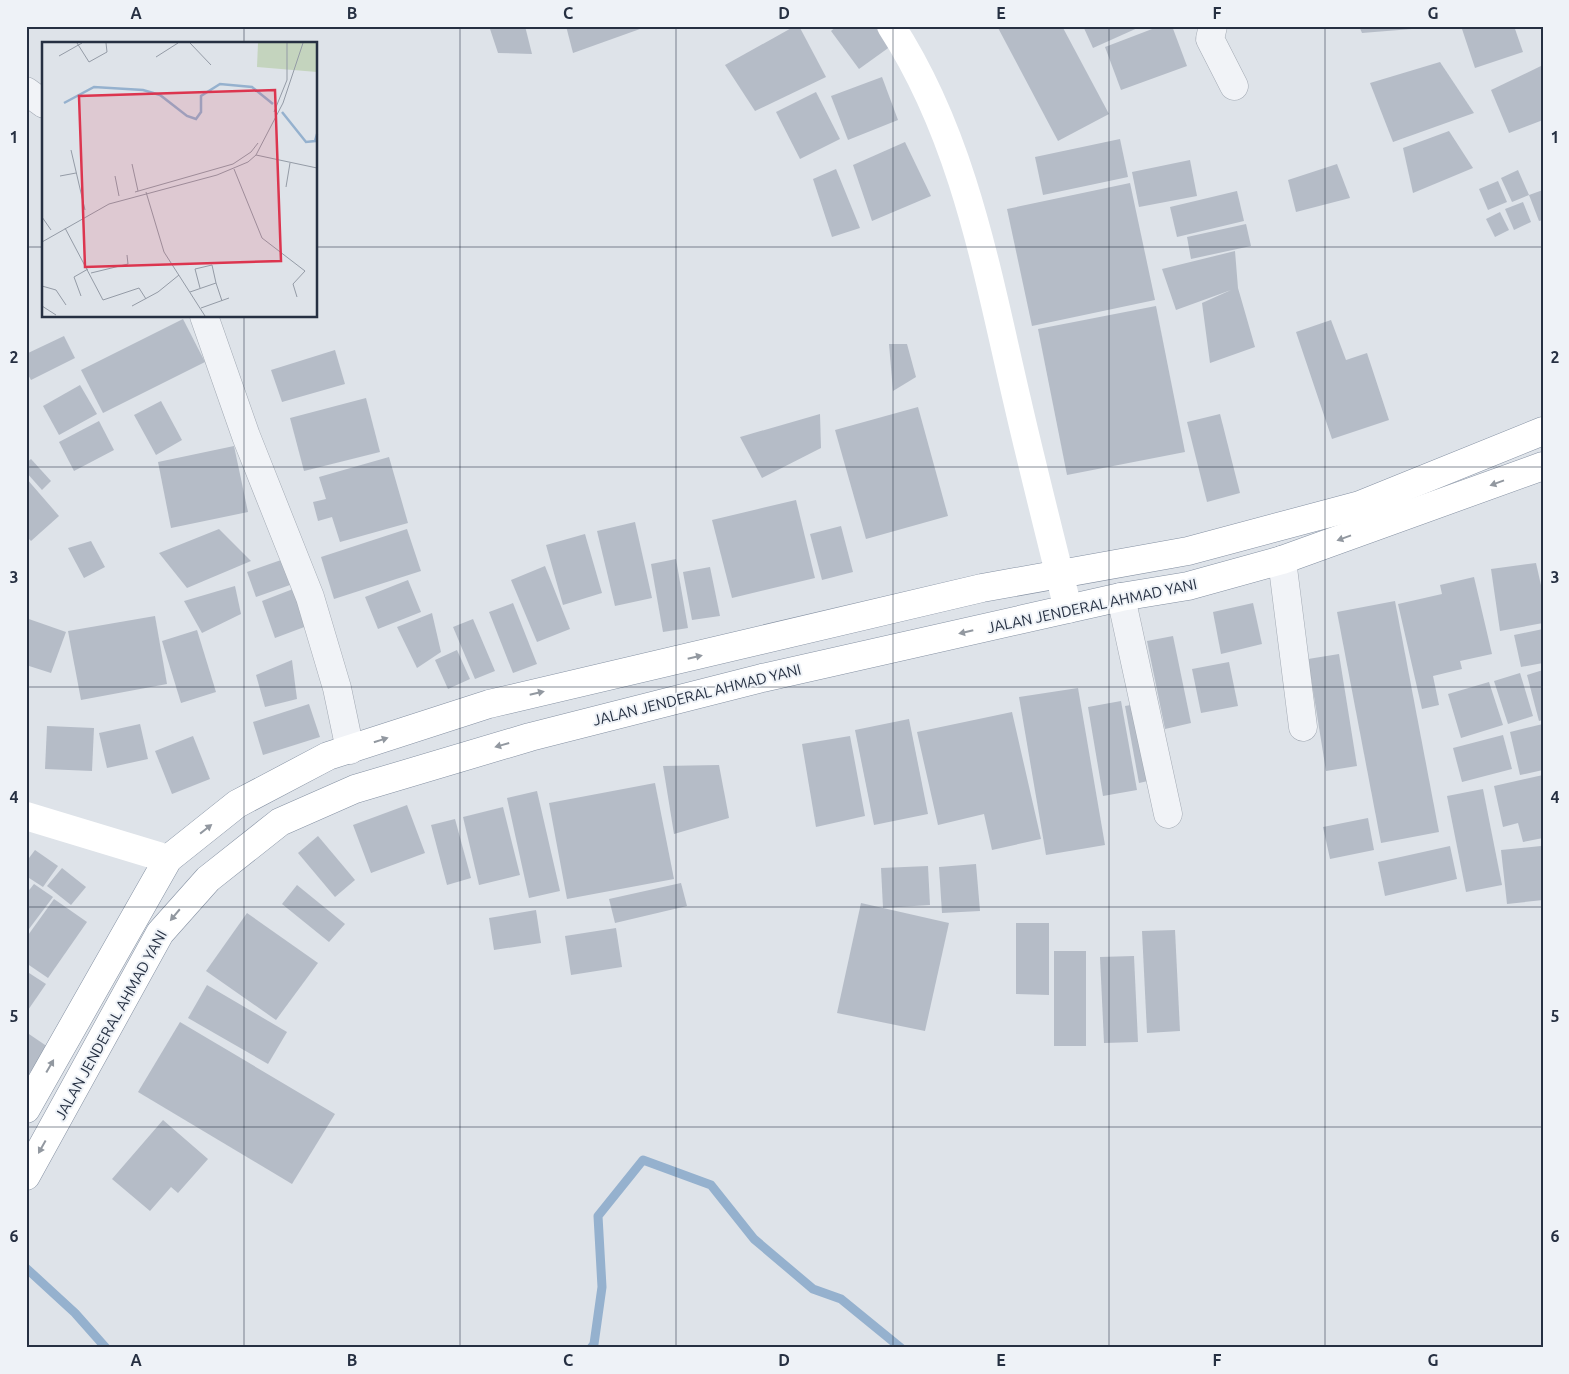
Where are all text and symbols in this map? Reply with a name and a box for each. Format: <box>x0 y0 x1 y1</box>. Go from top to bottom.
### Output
text: A <box>130 4 142 22</box>
text: B <box>347 4 357 22</box>
text: C <box>563 4 573 22</box>
text: D <box>778 4 790 22</box>
text: E <box>996 4 1006 22</box>
text: F <box>1213 4 1222 22</box>
text: G <box>1427 4 1439 22</box>
inset map <box>42 42 318 318</box>
text: 1 <box>9 128 19 146</box>
text: 1 <box>1550 128 1560 146</box>
text: 2 <box>9 348 19 366</box>
text: 2 <box>1550 348 1560 366</box>
one-way arrow <box>1489 479 1504 487</box>
one-way arrow <box>1336 534 1351 542</box>
text: 3 <box>9 568 19 586</box>
text: 3 <box>1550 568 1560 586</box>
street label: JALAN JENDERAL AHMAD YANI <box>985 575 1198 636</box>
one-way arrow <box>959 628 974 636</box>
one-way arrow <box>688 653 703 661</box>
street label: JALAN JENDERAL AHMAD YANI <box>591 660 803 729</box>
one-way arrow <box>529 689 544 697</box>
one-way arrow <box>374 736 389 744</box>
one-way arrow <box>495 742 510 750</box>
text: 4 <box>9 788 19 806</box>
text: 4 <box>1550 788 1560 806</box>
one-way arrow <box>200 823 213 834</box>
one-way arrow <box>170 908 181 921</box>
street label: JALAN JENDERAL AHMAD YANI <box>51 927 170 1123</box>
text: 5 <box>9 1007 19 1025</box>
text: 5 <box>1550 1007 1560 1025</box>
one-way arrow <box>46 1060 55 1073</box>
one-way arrow <box>38 1140 47 1153</box>
text: 6 <box>9 1227 19 1245</box>
text: 6 <box>1550 1227 1560 1245</box>
text: A <box>130 1351 142 1369</box>
text: B <box>347 1351 357 1369</box>
text: C <box>563 1351 573 1369</box>
text: D <box>778 1351 790 1369</box>
text: E <box>996 1351 1006 1369</box>
text: F <box>1213 1351 1222 1369</box>
text: G <box>1427 1351 1439 1369</box>

